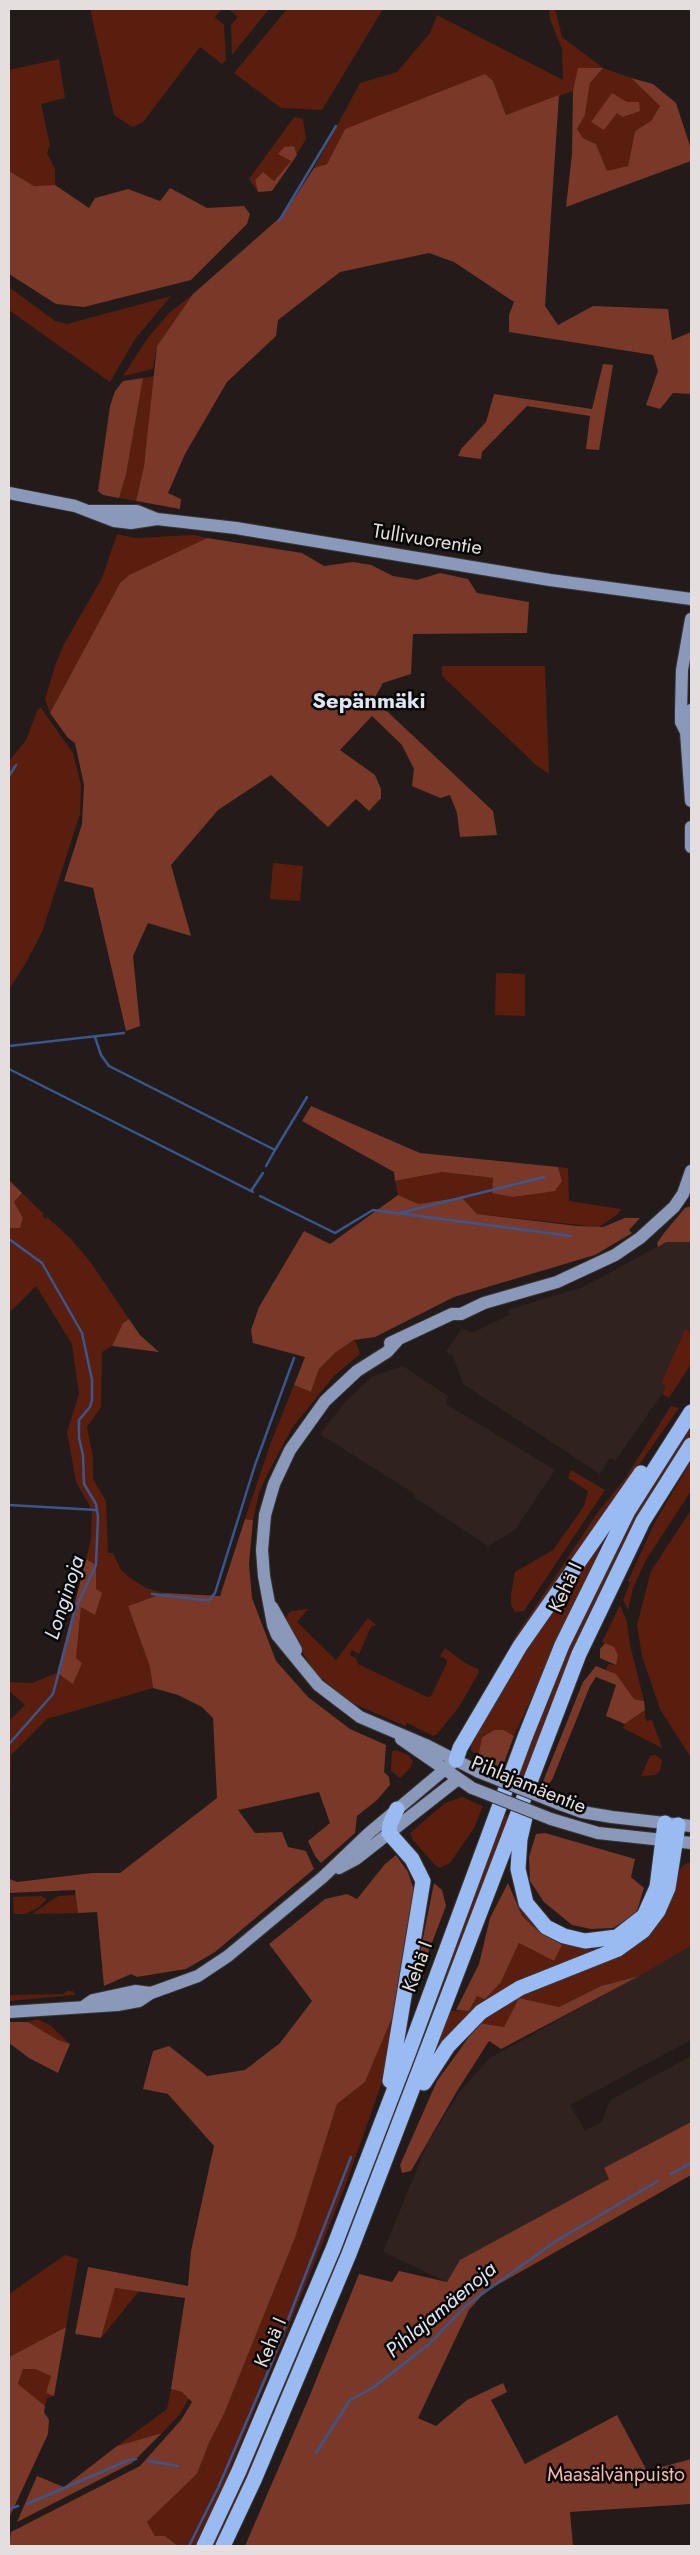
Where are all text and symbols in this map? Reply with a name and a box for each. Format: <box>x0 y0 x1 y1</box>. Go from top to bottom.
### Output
street label: Tullivuorentie <box>371 521 483 561</box>
district label: Sepänmäki <box>312 690 426 716</box>
water label: Longinoja <box>41 1553 91 1643</box>
street label: Kehä I <box>545 1559 589 1617</box>
street label: Pihlajamäentie <box>467 1752 589 1820</box>
street label: Kehä I <box>399 1938 439 1996</box>
water label: Pihlajamäenoja <box>382 2257 502 2365</box>
street label: Kehä I <box>251 2314 293 2372</box>
park label: Maasälvänpuisto <box>547 2464 685 2488</box>

